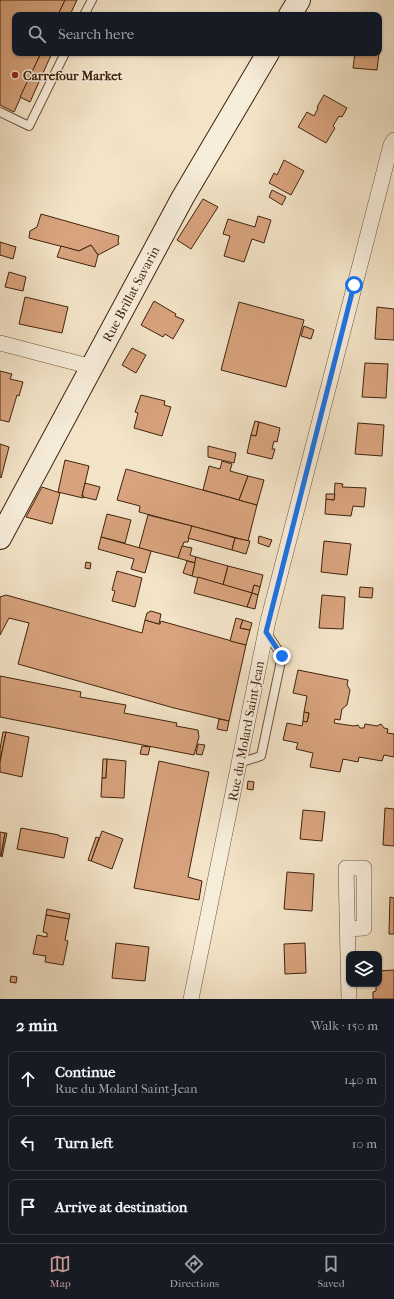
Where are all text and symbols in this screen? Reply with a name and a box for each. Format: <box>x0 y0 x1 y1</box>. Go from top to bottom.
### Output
search box <box>12 12 382 56</box>
icon: search <box>26 23 48 45</box>
text: Search here <box>58 25 134 43</box>
place label: Carrefour Market <box>23 68 123 83</box>
marker: Carrefour Market <box>10 70 20 80</box>
street label: Rue Brillat Savarin <box>99 243 163 344</box>
route start <box>345 276 363 294</box>
route end <box>273 647 291 665</box>
street label: Rue du Molard Saint-Jean <box>225 659 267 802</box>
map controls <box>346 951 382 987</box>
button: layers <box>346 951 382 987</box>
text: 2 min <box>16 1015 57 1035</box>
text: Walk · 150 m <box>311 1018 378 1033</box>
text: Continue <box>55 1063 115 1081</box>
icon: ahead <box>17 1068 39 1090</box>
text: 140 m <box>344 1072 377 1087</box>
text: Rue du Molard Saint-Jean <box>55 1081 198 1096</box>
icon: left <box>17 1132 39 1154</box>
text: Turn left <box>55 1134 113 1152</box>
text: 10 m <box>352 1136 377 1151</box>
icon: arrive <box>17 1196 39 1218</box>
text: Arrive at destination <box>55 1198 187 1216</box>
tab: Map <box>49 1253 71 1290</box>
tab: Directions <box>170 1253 219 1290</box>
tab: Saved <box>317 1253 345 1290</box>

